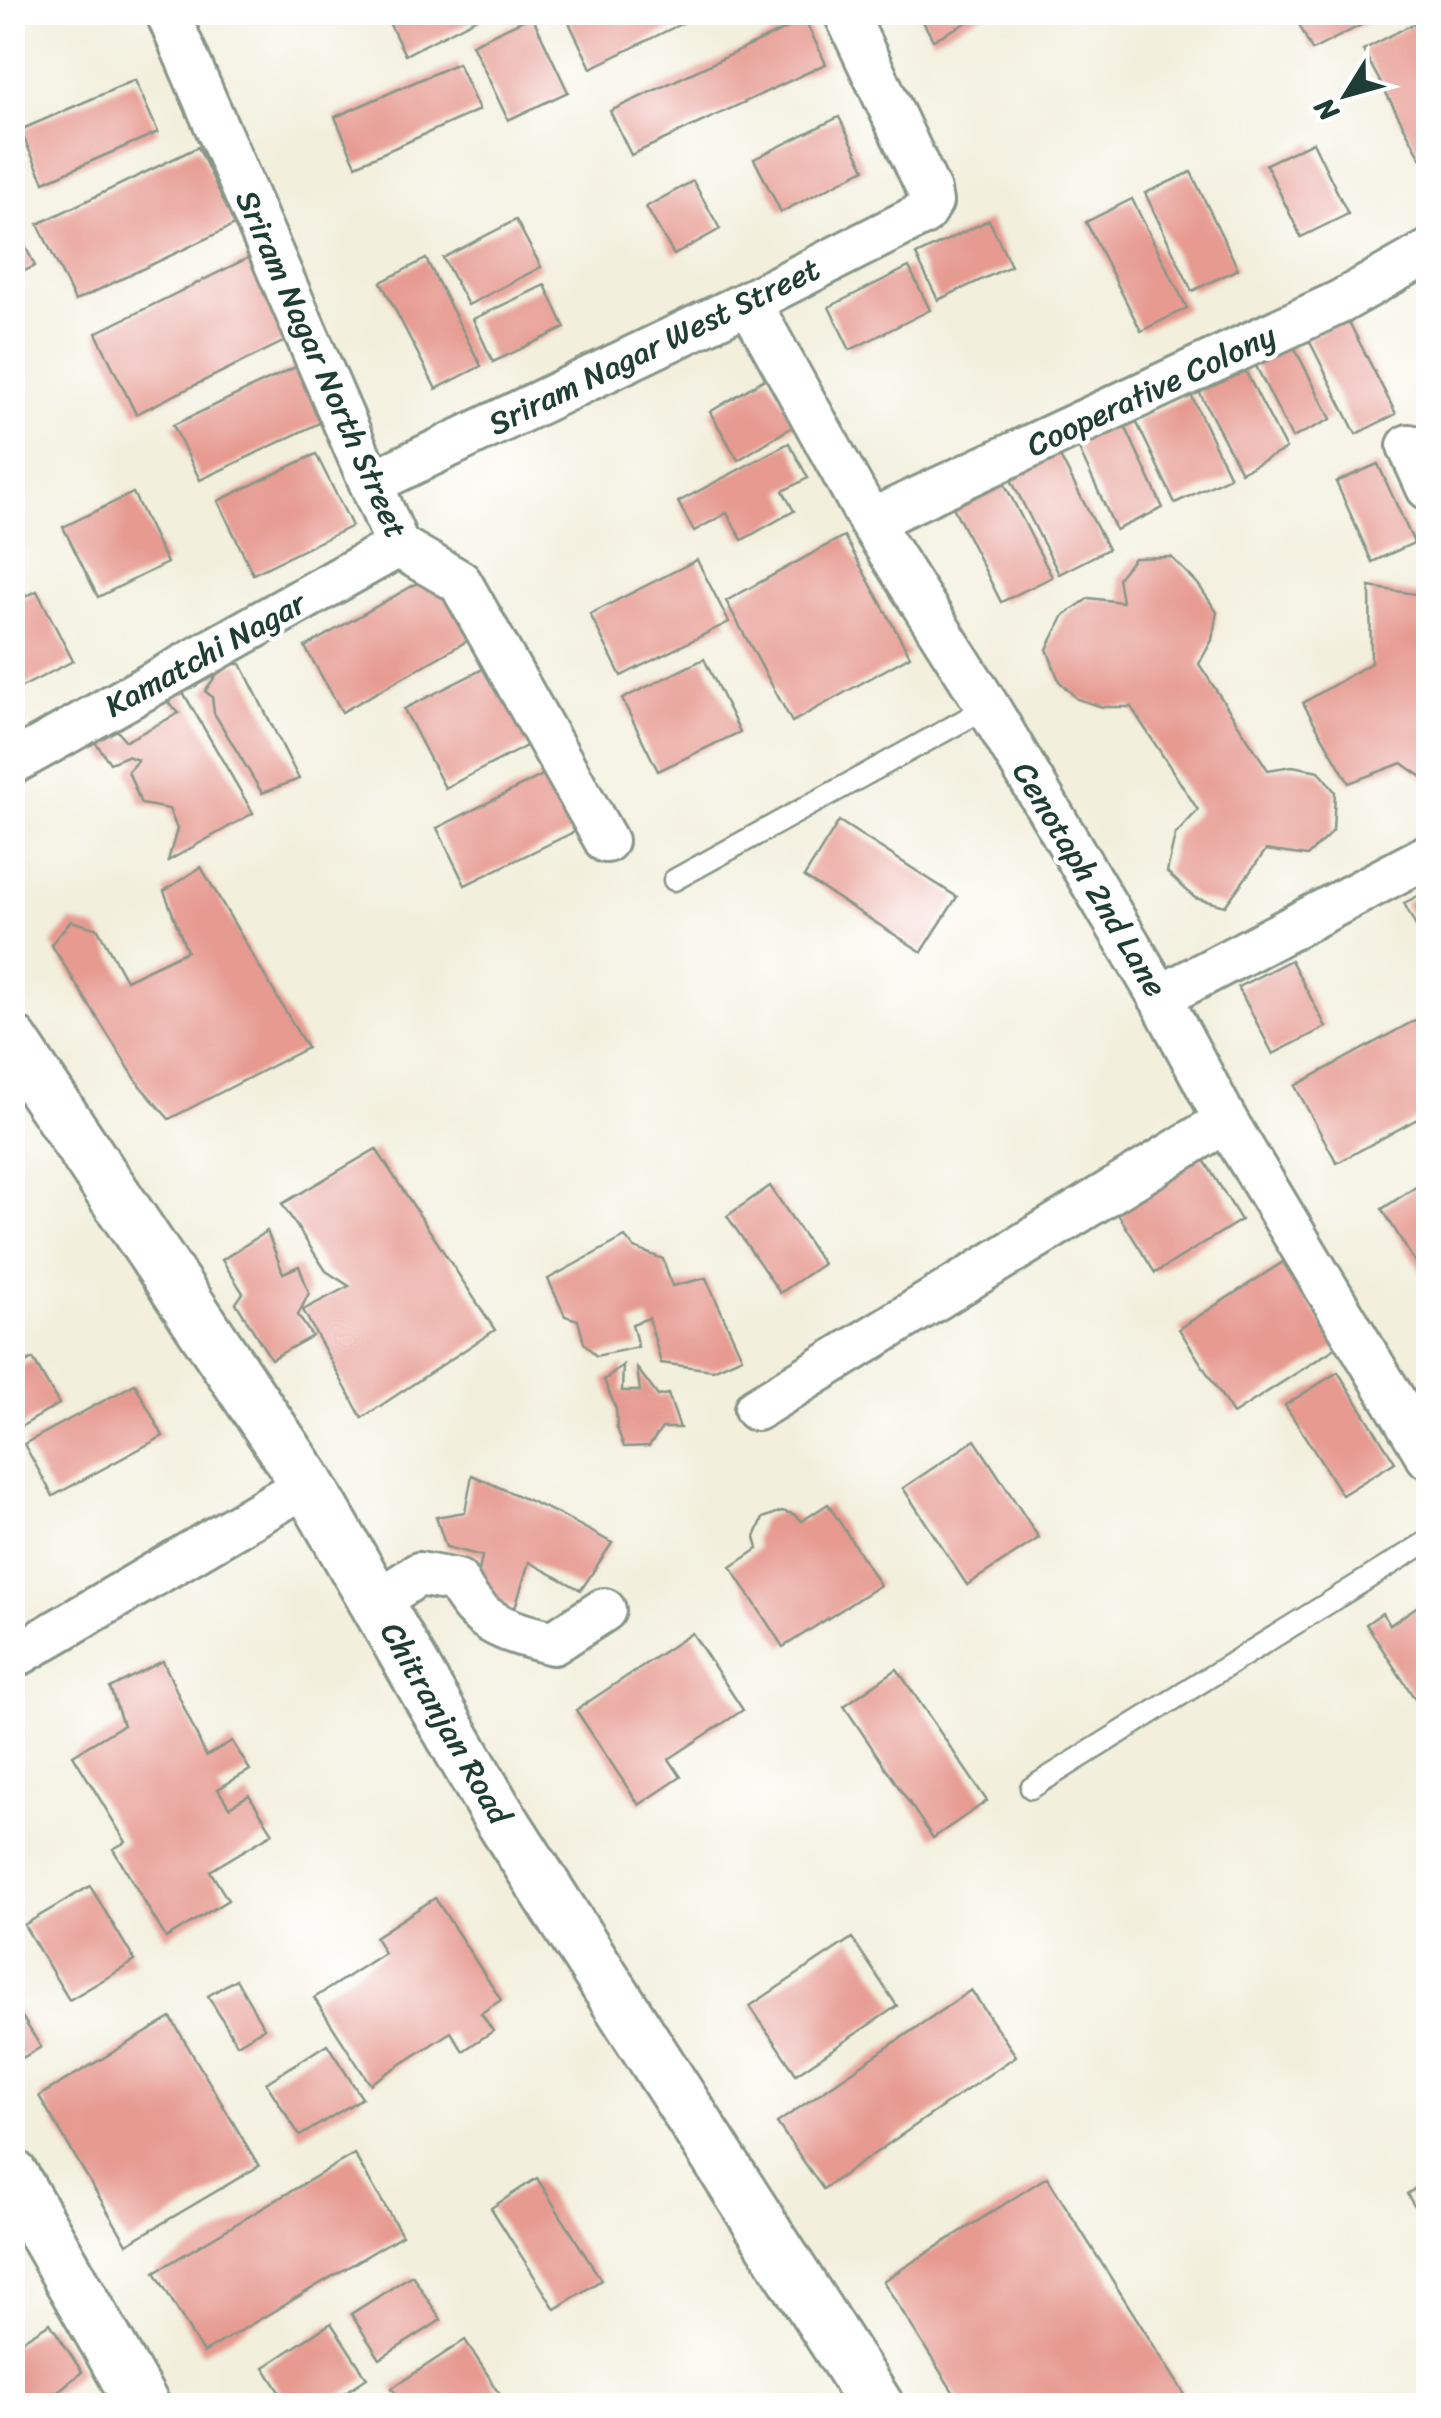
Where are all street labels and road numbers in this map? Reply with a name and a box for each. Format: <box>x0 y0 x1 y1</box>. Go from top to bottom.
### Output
street label: Sriram Nagar North Street <box>219 180 424 548</box>
street label: Sriram Nagar West Street <box>478 241 830 452</box>
street label: Cooperative Colony <box>1017 307 1286 473</box>
street label: Kamatchi Nagar <box>94 574 318 734</box>
street label: Cenotaph 2nd Lane <box>996 750 1183 1009</box>
street label: Chitranjan Road <box>364 1611 528 1838</box>

